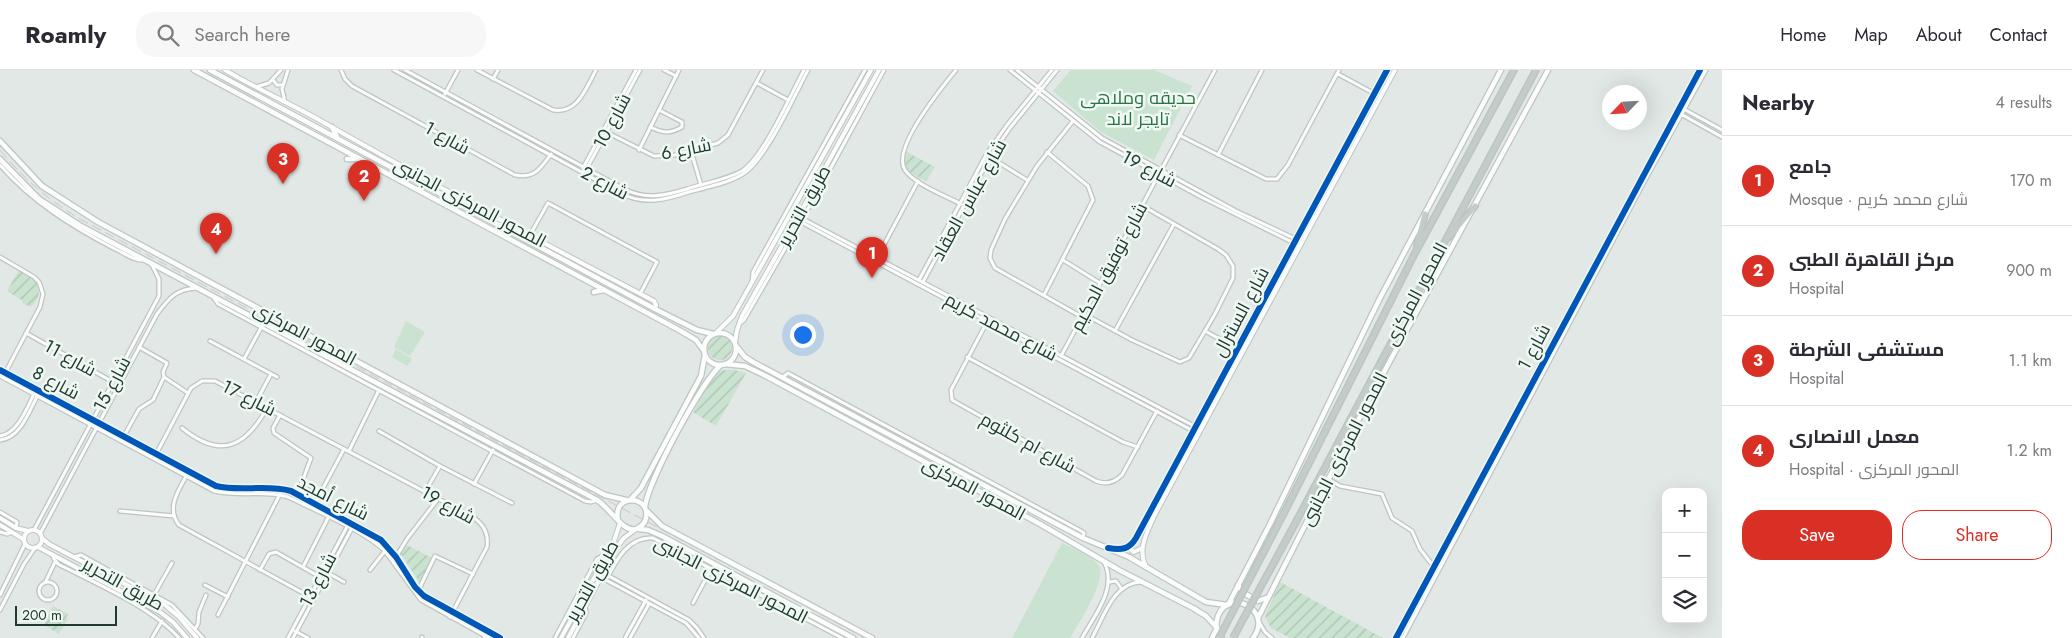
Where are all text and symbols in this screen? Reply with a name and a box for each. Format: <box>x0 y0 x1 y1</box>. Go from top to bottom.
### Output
search box <box>136 12 486 57</box>
text: Roamly <box>25 17 106 52</box>
icon: search <box>154 21 182 49</box>
text: Search here <box>194 21 290 48</box>
text: Home <box>1780 22 1826 48</box>
text: Map <box>1854 22 1888 48</box>
text: About <box>1916 22 1961 48</box>
text: Contact <box>1989 22 2047 48</box>
park label: حديقه وملاهى تايجر لاند <box>1080 85 1196 132</box>
north arrow <box>1602 85 1647 130</box>
text: Nearby <box>1742 88 1814 118</box>
street label: شارع 10 <box>587 89 637 153</box>
text: 4 results <box>1996 91 2052 114</box>
street label: شارع 1 <box>420 115 474 161</box>
street label: شارع 6 <box>659 131 713 167</box>
street label: شارع عباس العقاد <box>925 134 1013 266</box>
pin: 3 <box>267 143 299 184</box>
street label: شارع 19 <box>1117 144 1181 194</box>
street label: المحور المركزى الجانبى <box>389 152 551 254</box>
text: جامع <box>1789 153 1832 180</box>
pin: 2 <box>348 160 380 201</box>
street label: شارع 2 <box>577 160 633 206</box>
street label: طريق التحرير <box>770 161 837 252</box>
text: 1 <box>1754 169 1762 192</box>
text: 170 m <box>2010 169 2052 192</box>
text: Mosque · شارع محمد كريم <box>1789 188 1968 211</box>
street label: شارع توفيق الحكيم <box>1064 198 1154 336</box>
pin: 4 <box>200 213 232 254</box>
pin: 1 <box>856 237 888 278</box>
street label: المحور المركزى <box>1378 238 1454 350</box>
text: مركز القاهرة الطبى <box>1789 246 1955 273</box>
text: 2 <box>1753 259 1763 282</box>
text: 900 m <box>2006 259 2052 282</box>
street label: شارع السنترال <box>1206 262 1276 362</box>
text: Hospital <box>1789 277 1844 300</box>
street label: شارع محمد كريم <box>940 286 1062 368</box>
street label: المحور المركزى <box>249 296 361 372</box>
street label: شارع 1 <box>1511 320 1557 374</box>
your location <box>790 322 816 348</box>
street label: شارع 11 <box>39 333 101 383</box>
text: مستشفى الشرطة <box>1789 336 1944 363</box>
text: 3 <box>1753 349 1763 372</box>
text: 1.1 km <box>2008 349 2052 372</box>
street label: شارع 15 <box>87 352 137 416</box>
street label: شارع 8 <box>28 360 84 406</box>
text: Hospital <box>1789 367 1844 390</box>
street label: المحور المركزى الجانبى <box>1294 368 1394 530</box>
street label: شارع 17 <box>217 373 281 423</box>
street label: شارع ام كلثوم <box>976 406 1080 480</box>
text: معمل الانصارى <box>1789 423 1920 450</box>
text: 4 <box>1752 439 1764 462</box>
text: 1.2 km <box>2007 439 2052 462</box>
street label: المحور المركزى <box>918 451 1030 527</box>
text: Hospital · المحور المركزى <box>1789 458 1959 481</box>
street label: شارع أمجد <box>293 469 373 527</box>
street label: شارع 19 <box>416 479 480 531</box>
map controls <box>1662 488 1707 623</box>
button: + <box>1662 488 1707 533</box>
button: Save <box>1742 510 1892 560</box>
button: Share <box>1902 510 2052 560</box>
street label: المحور المركزى الجانبى <box>650 530 812 630</box>
button: − <box>1662 533 1707 578</box>
street label: طريق التحرير <box>558 536 625 627</box>
street label: شارع 13 <box>293 548 343 612</box>
street label: طريق التحرير <box>77 550 168 617</box>
button: layers <box>1662 578 1707 623</box>
scale bar <box>15 603 118 626</box>
text: 200 m <box>22 605 62 625</box>

